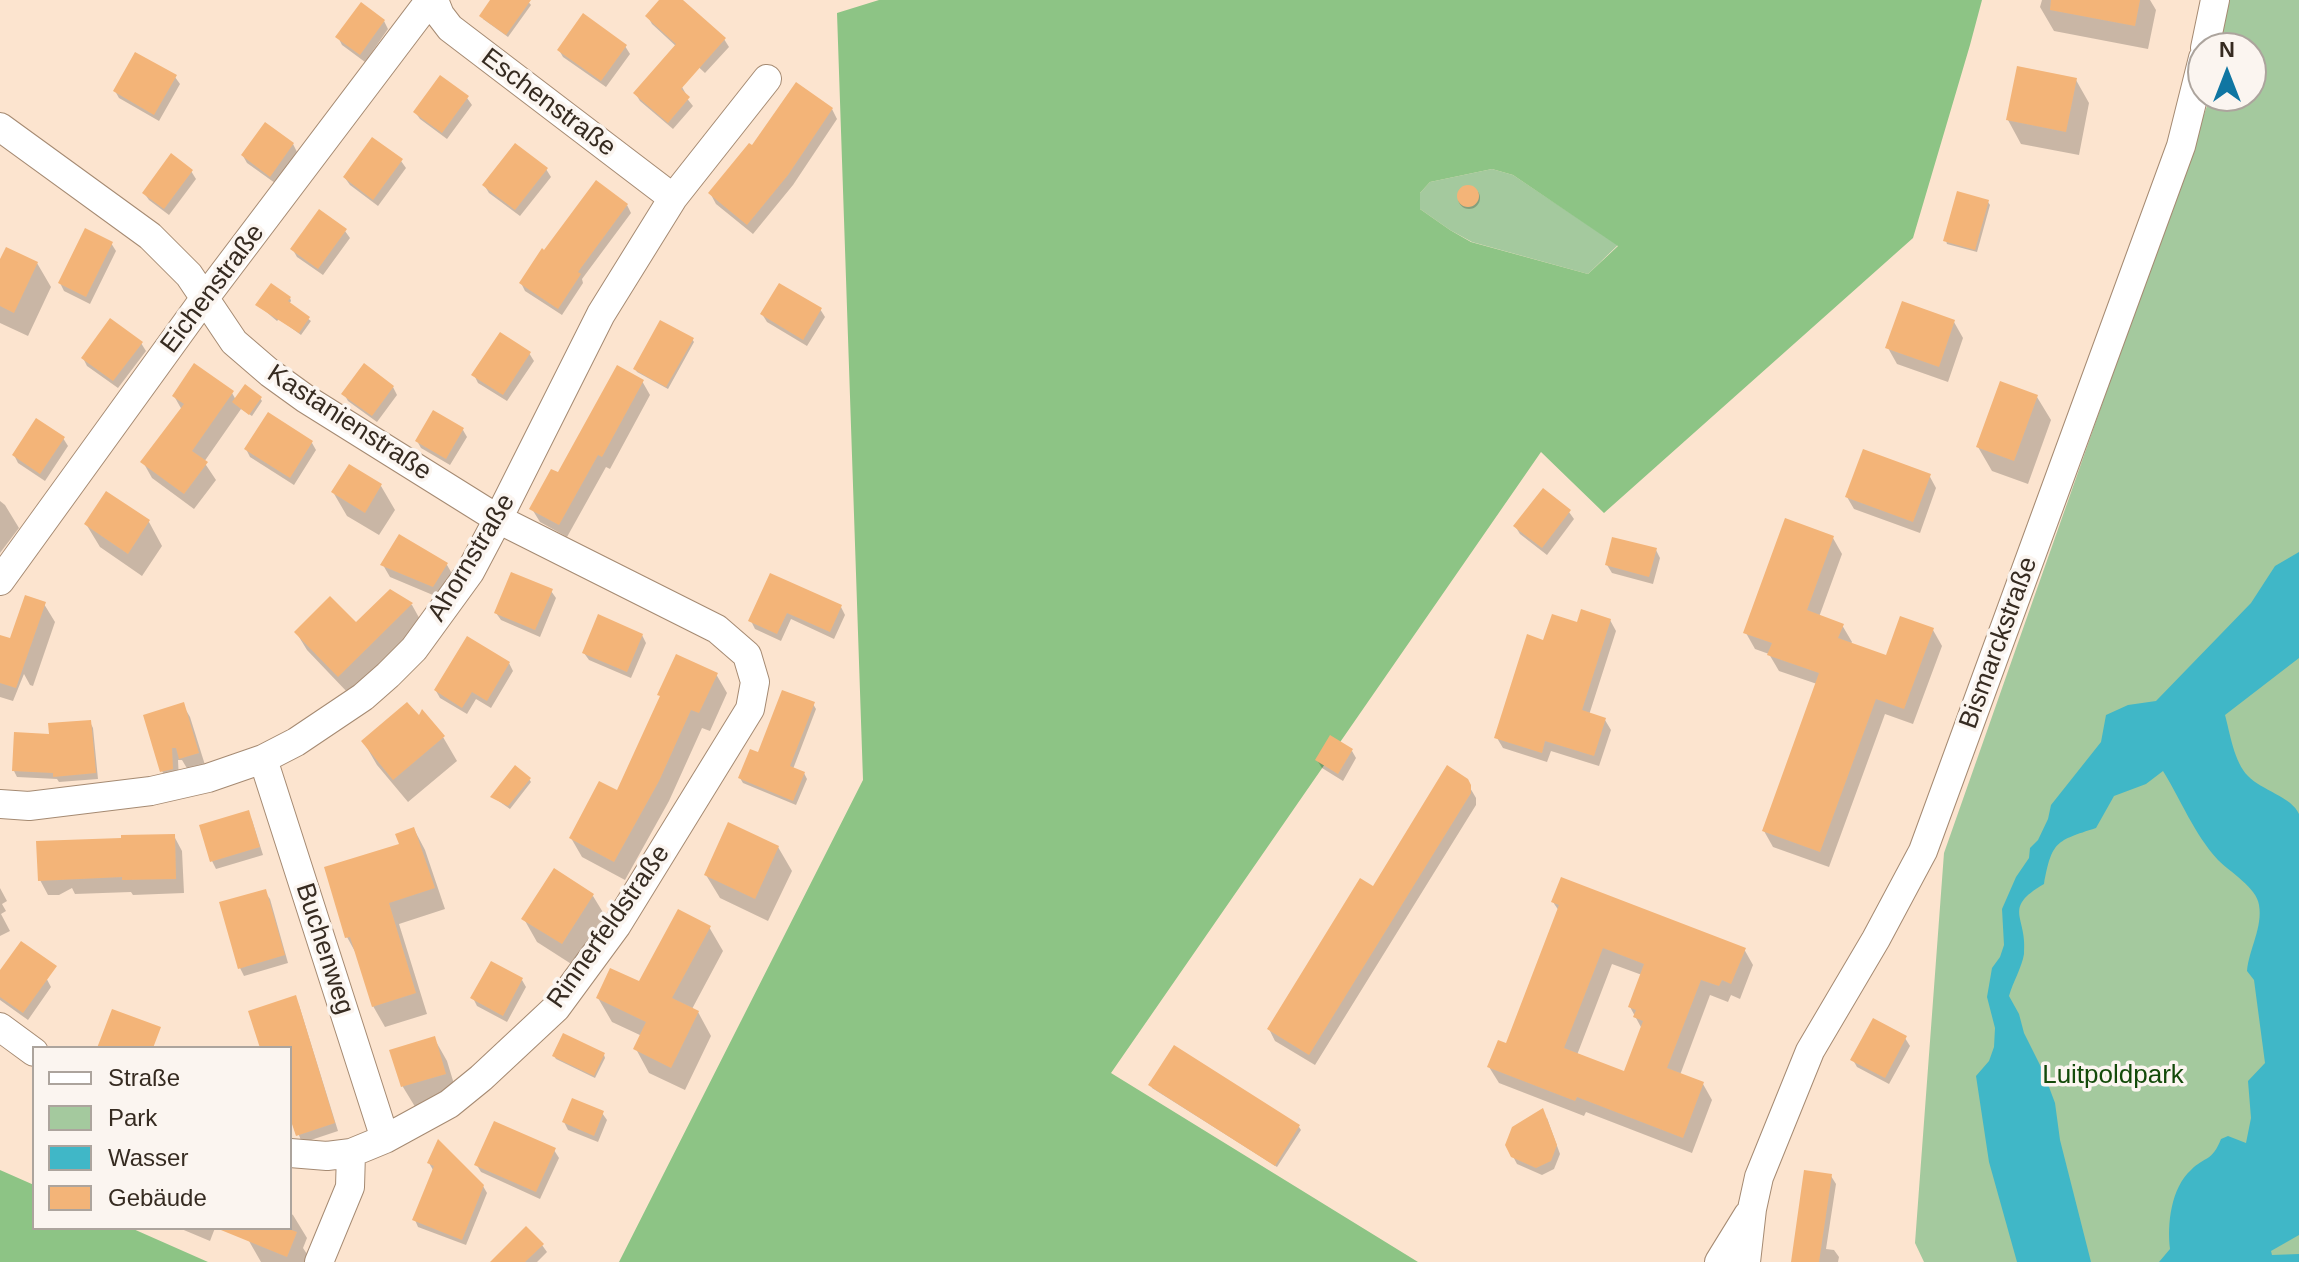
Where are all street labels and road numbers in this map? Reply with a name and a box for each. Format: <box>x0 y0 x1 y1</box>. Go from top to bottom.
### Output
street label: Eschenstraße <box>475 42 621 164</box>
street label: Eichenstraße <box>154 218 272 360</box>
street label: Kastanienstraße <box>261 358 437 488</box>
street label: Ahornstraße <box>422 489 522 627</box>
street label: Bismarckstraße <box>1953 553 2045 733</box>
street label: Rinnerfeldstraße <box>541 839 677 1015</box>
street label: Buchenweg <box>288 880 360 1018</box>

